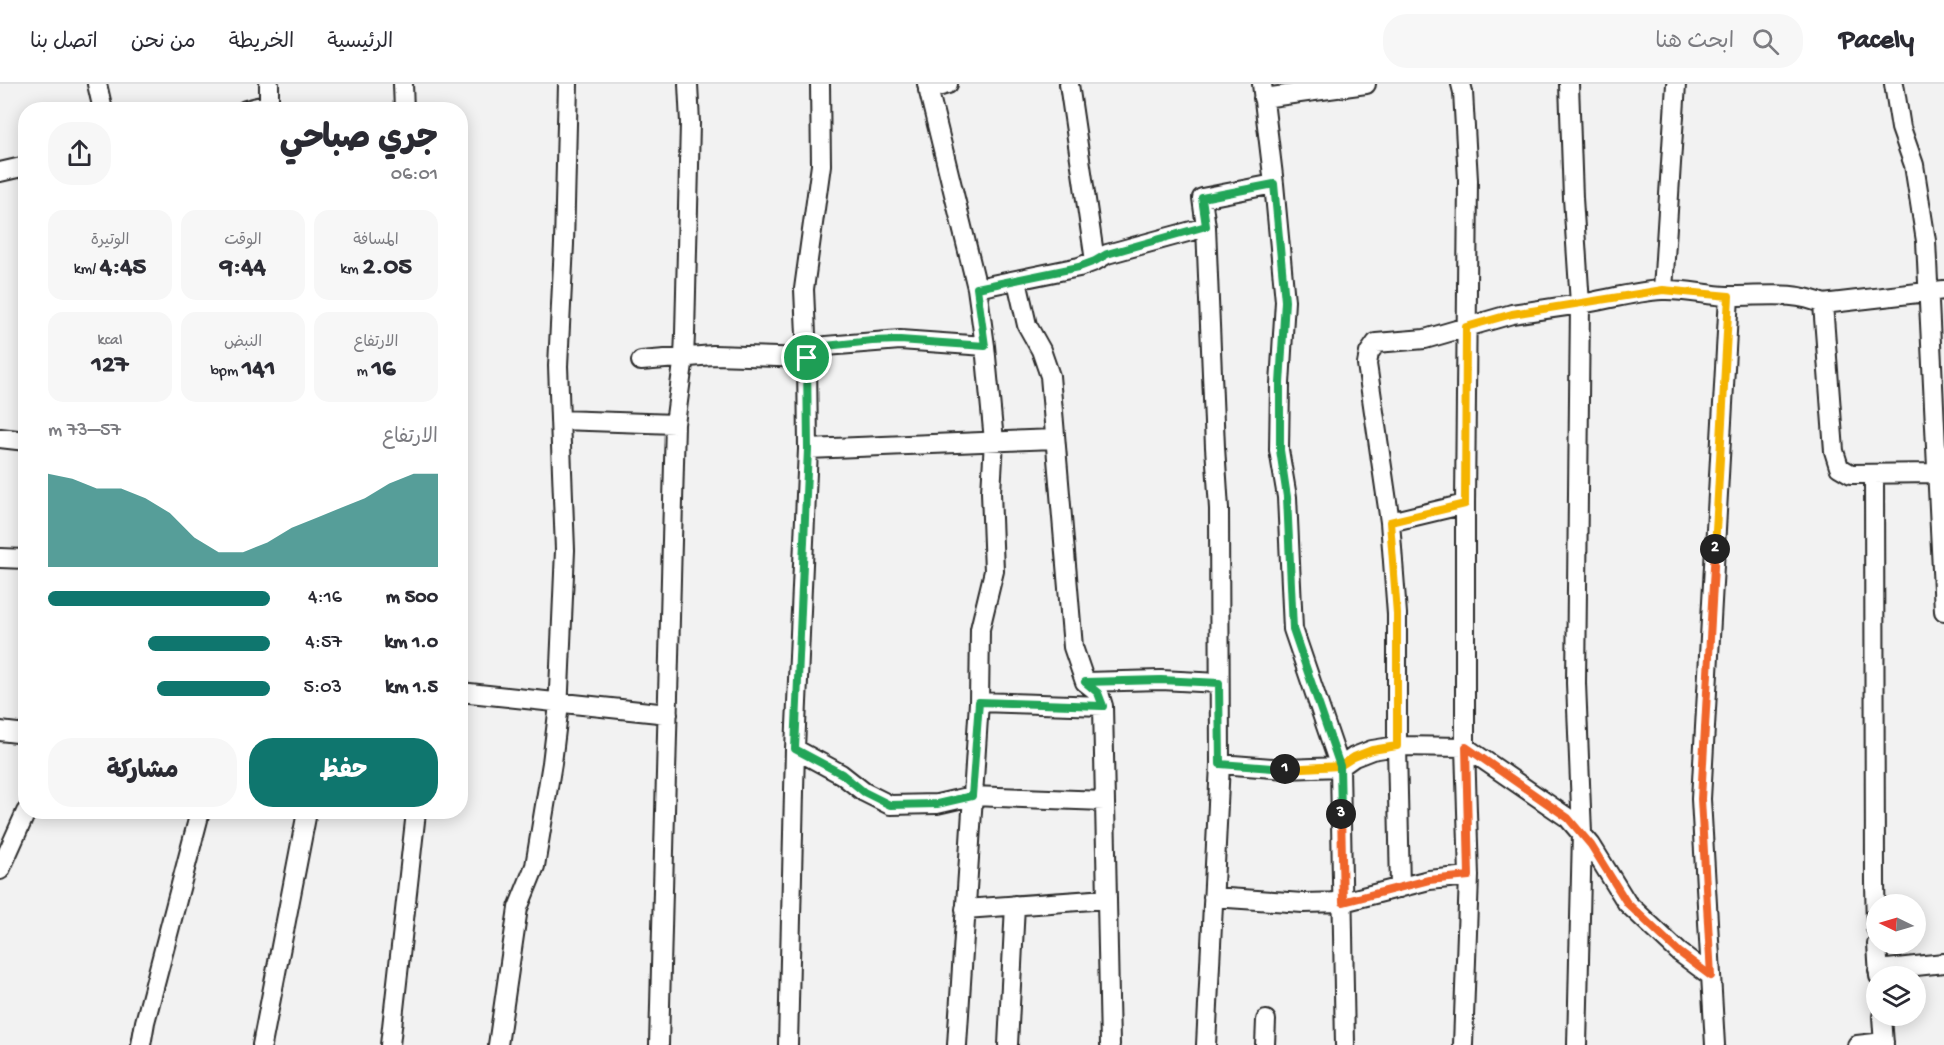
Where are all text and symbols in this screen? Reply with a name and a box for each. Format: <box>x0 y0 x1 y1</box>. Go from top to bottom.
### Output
search box <box>1383 14 1803 68</box>
icon: search <box>1749 25 1782 58</box>
text: Pacely <box>1839 25 1914 58</box>
text: ابحث هنا <box>1655 30 1734 56</box>
text: اتصل بنا <box>30 31 98 56</box>
text: من نحن <box>131 31 196 56</box>
text: الخريطة <box>229 31 294 56</box>
text: الرئيسية <box>327 31 393 56</box>
button: share <box>48 122 111 185</box>
text: جري صباحي <box>280 122 438 160</box>
text: 06:01 <box>391 164 438 187</box>
text: الوتيرة <box>91 232 129 251</box>
text: الوقت <box>224 232 262 251</box>
text: المسافة <box>353 232 399 251</box>
text: 4:45 <box>100 253 146 284</box>
text: 9:44 <box>220 253 266 284</box>
text: 2.05 <box>362 253 412 284</box>
text: /km <box>74 261 100 280</box>
text: km <box>340 261 362 280</box>
text: kcal <box>98 332 122 351</box>
pin <box>781 332 832 383</box>
text: النبض <box>224 334 262 353</box>
text: الارتفاع <box>354 334 398 353</box>
icon: arrive <box>790 341 823 374</box>
text: 127 <box>92 351 128 382</box>
text: 141 <box>242 355 275 386</box>
text: 16 <box>372 355 395 386</box>
text: bpm <box>211 363 242 382</box>
text: m <box>357 363 372 382</box>
text: 57–73 m <box>48 420 121 443</box>
text: الارتفاع <box>382 427 438 450</box>
pin: 2 <box>1700 534 1730 564</box>
text: 2 <box>1711 539 1719 558</box>
text: 4:16 <box>308 587 342 610</box>
text: 500 m <box>386 587 438 610</box>
text: 4:57 <box>305 632 342 655</box>
text: 1.0 km <box>384 632 438 655</box>
text: 5:03 <box>303 677 342 700</box>
text: 1.5 km <box>385 677 438 700</box>
button: مشاركة <box>48 738 237 807</box>
button: حفظ <box>249 738 438 807</box>
pin: 1 <box>1270 754 1300 784</box>
text: 1 <box>1282 759 1288 778</box>
pin: 3 <box>1326 799 1356 829</box>
text: 3 <box>1337 804 1345 823</box>
north arrow <box>1866 894 1926 954</box>
map controls <box>1866 894 1926 1026</box>
button: layers <box>1866 966 1926 1026</box>

